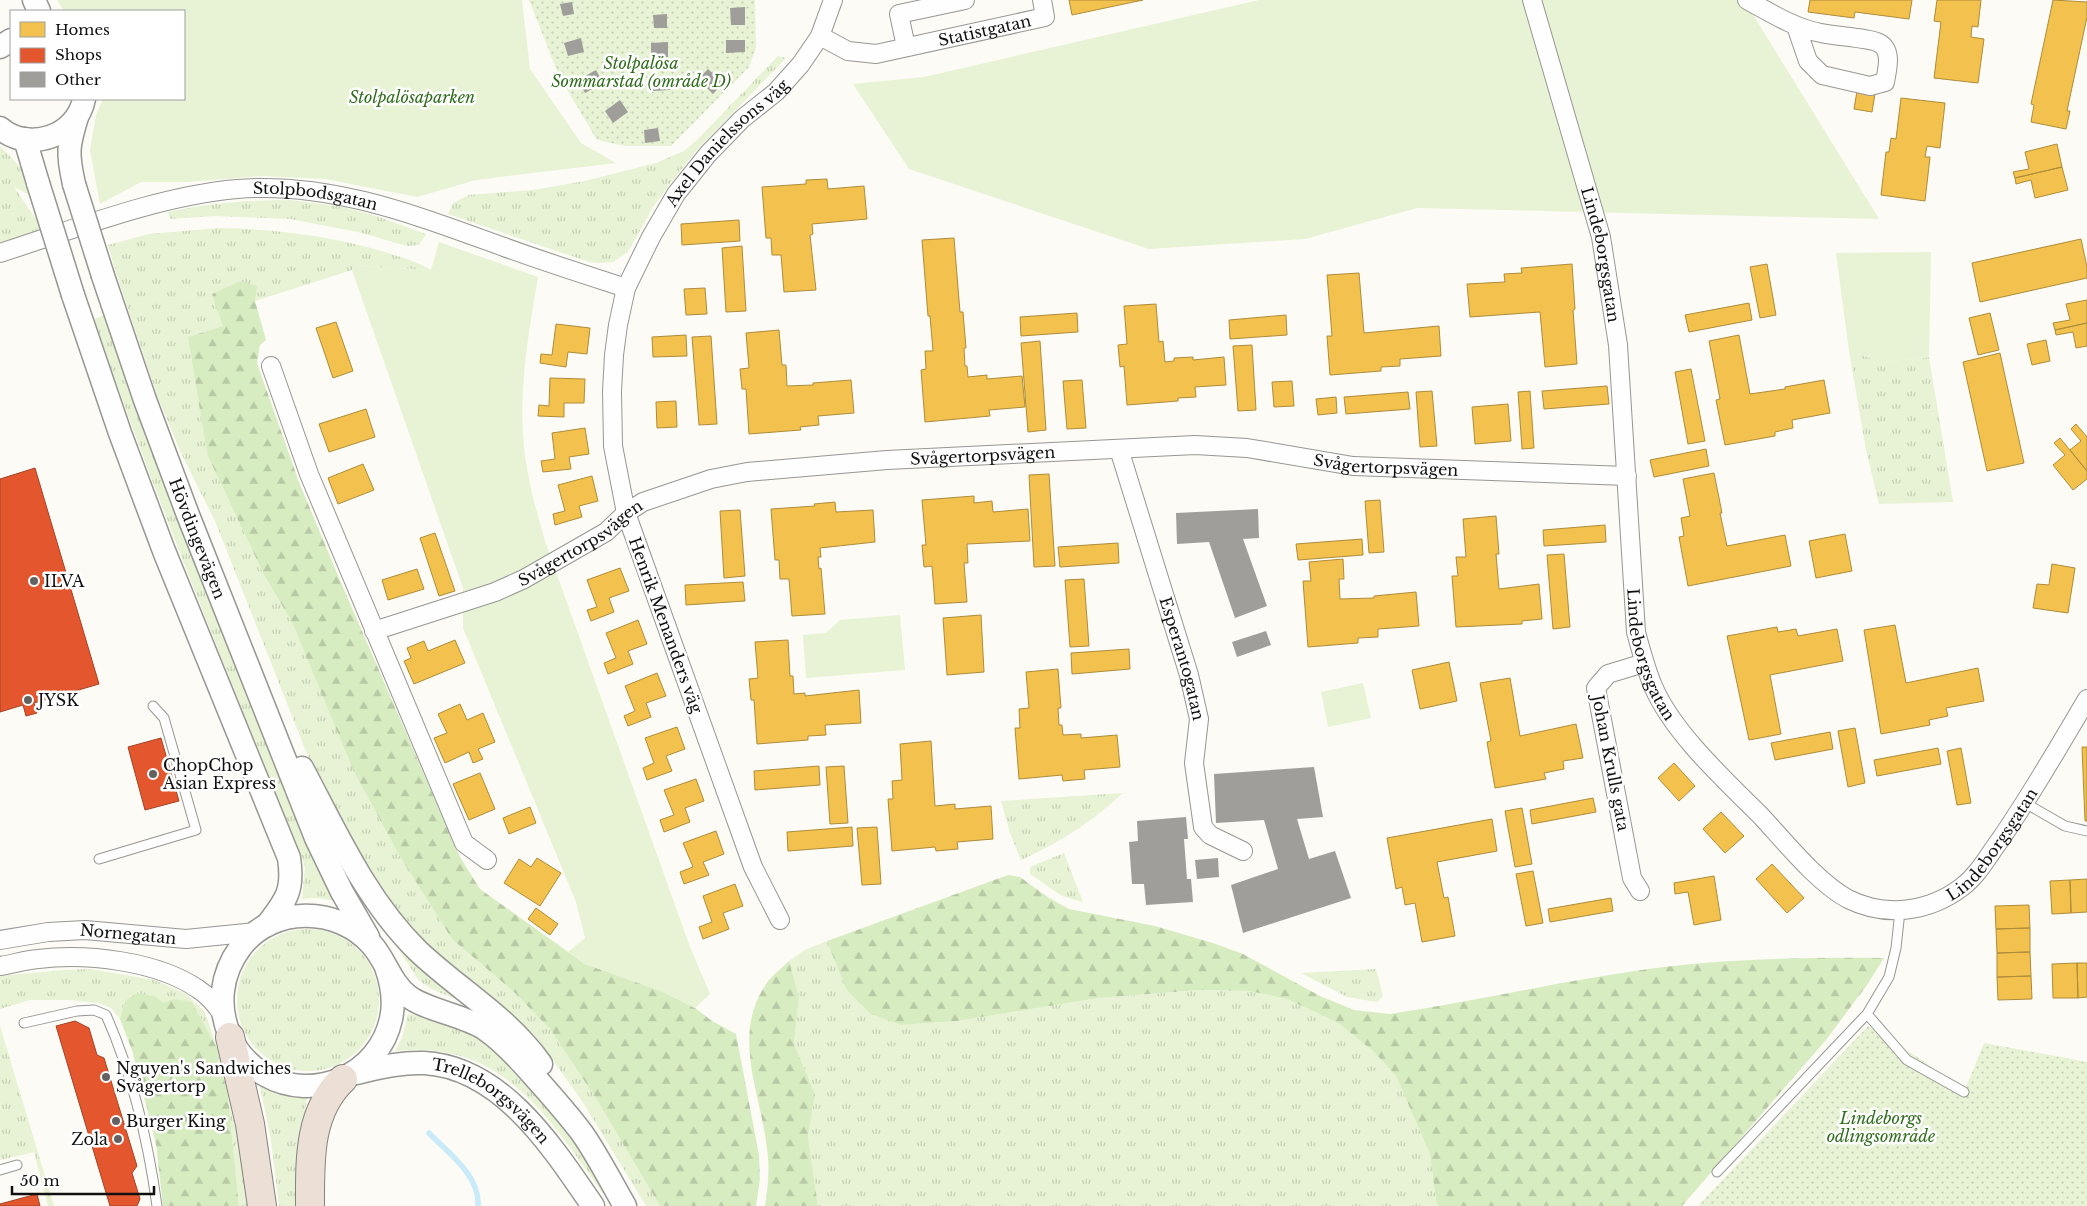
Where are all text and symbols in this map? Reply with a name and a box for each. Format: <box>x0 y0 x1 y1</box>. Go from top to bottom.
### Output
legend <box>10 10 185 100</box>
street label: Statistgatan <box>936 10 1033 50</box>
text: Homes <box>55 20 110 39</box>
text: Shops <box>55 45 102 64</box>
park label: Stolpalösa Sommarstad (område D) <box>551 53 731 91</box>
text: Other <box>55 70 102 89</box>
street label: Axel Danielssons väg <box>661 75 793 211</box>
park label: Stolpalösaparken <box>349 87 475 107</box>
street label: Stolpbodsgatan <box>253 178 380 214</box>
street label: Lindeborgsgatan <box>1577 184 1624 324</box>
street label: Svågertorpsvägen <box>910 442 1056 469</box>
street label: Svågertorpsvägen <box>1312 449 1459 480</box>
street label: Hövdingevägen <box>165 475 230 602</box>
street label: Svågertorpsvägen <box>515 495 646 590</box>
street label: Henrik Menanders väg <box>625 534 707 716</box>
place label: ILVA <box>44 571 85 591</box>
marker: ILVA <box>28 575 40 587</box>
street label: Lindeborgsgatan <box>1623 588 1680 724</box>
street label: Esperantogatan <box>1155 594 1209 722</box>
place label: JYSK <box>36 690 79 710</box>
street label: Johan Krulls gata <box>1588 691 1634 833</box>
marker: JYSK <box>22 694 34 706</box>
place label: ChopChop Asian Express <box>162 755 276 793</box>
marker: ChopChop Asian Express <box>147 768 159 780</box>
street label: Lindeborgsgatan <box>1943 784 2042 905</box>
street label: Nornegatan <box>79 920 177 948</box>
street label: Trelleborgsvägen <box>431 1054 554 1147</box>
place label: Nguyen's Sandwiches Svågertorp <box>116 1058 291 1096</box>
marker: Nguyen's Sandwiches Svågertorp <box>100 1071 112 1083</box>
park label: Lindeborgs odlingsområde <box>1827 1108 1936 1146</box>
place label: Burger King <box>126 1111 226 1131</box>
marker: Burger King <box>110 1115 122 1127</box>
place label: Zola <box>71 1129 108 1149</box>
marker: Zola <box>112 1133 124 1145</box>
scale bar <box>12 1164 155 1196</box>
text: 50 m <box>20 1171 60 1190</box>

